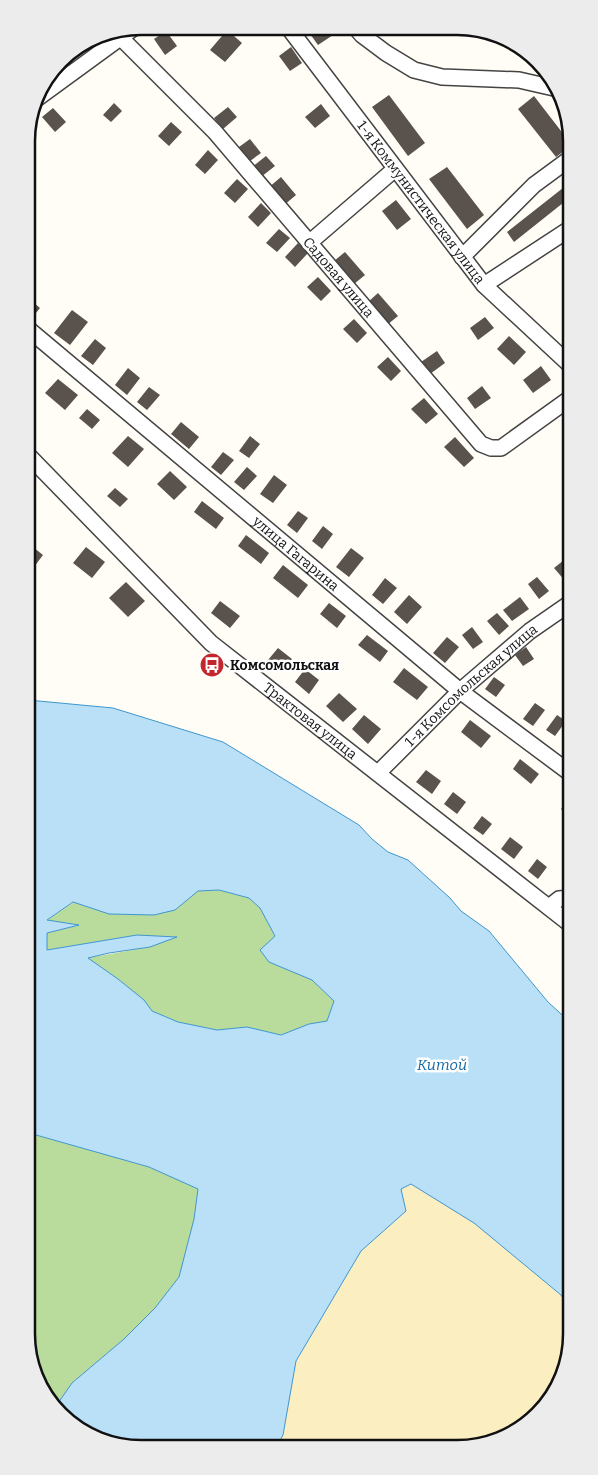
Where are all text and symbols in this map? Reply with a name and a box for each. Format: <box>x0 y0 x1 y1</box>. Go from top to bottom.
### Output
street label: 1-я Коммунистическая улица <box>354 117 489 287</box>
street label: Садовая улица <box>300 233 378 321</box>
street label: улица Гагарина <box>249 512 343 595</box>
street label: 1-я Комсомольская улица <box>401 620 541 750</box>
bus stop icon: Комсомольская <box>199 652 225 678</box>
place label: Комсомольская <box>230 657 339 674</box>
street label: Трактовая улица <box>260 679 361 763</box>
water label: Китой <box>417 1056 467 1074</box>

